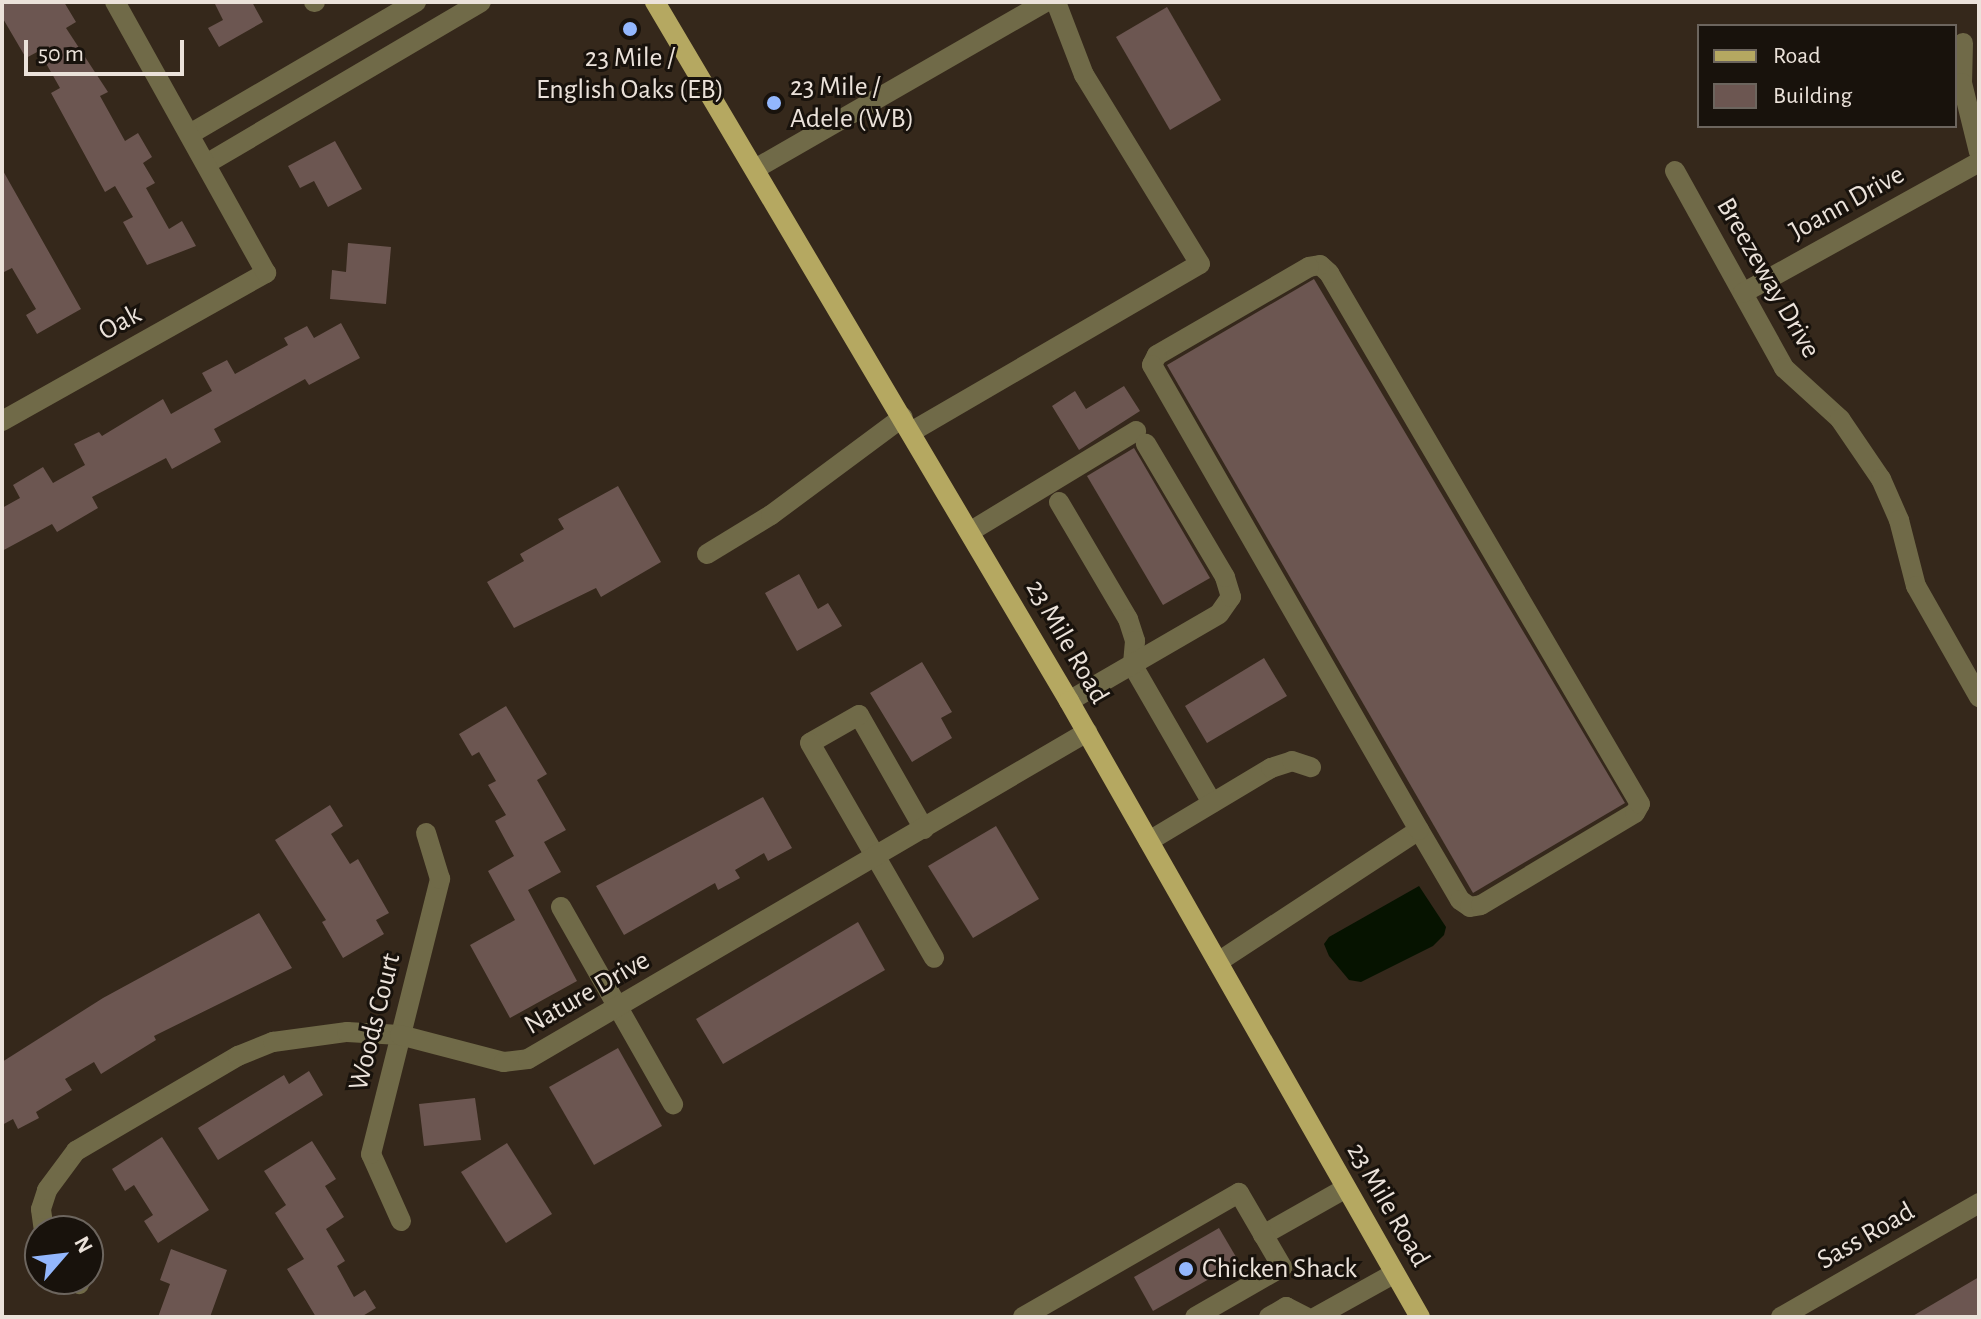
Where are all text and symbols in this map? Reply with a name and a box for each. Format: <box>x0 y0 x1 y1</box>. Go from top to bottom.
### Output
marker: 23 Mile / English Oaks (EB) <box>621 20 639 38</box>
scale bar <box>28 24 188 74</box>
legend <box>1697 24 1957 128</box>
place label: 23 Mile / English Oaks (EB) <box>536 41 724 107</box>
text: 50 m <box>38 42 84 66</box>
text: Road <box>1773 44 1821 68</box>
place label: 23 Mile / Adele (WB) <box>790 70 914 136</box>
text: Building <box>1773 84 1852 108</box>
marker: 23 Mile / Adele (WB) <box>765 94 783 112</box>
street label: Joann Drive <box>1784 158 1910 248</box>
street label: Breezeway Drive <box>1709 192 1827 364</box>
street label: Oak <box>93 298 147 348</box>
street label: 23 Mile Road <box>1018 574 1116 710</box>
street label: Nature Drive <box>518 944 656 1042</box>
street label: Woods Court <box>342 950 408 1094</box>
street label: 23 Mile Road <box>1339 1137 1437 1273</box>
street label: Sass Road <box>1811 1195 1921 1277</box>
north arrow <box>24 1215 104 1295</box>
text: N <box>70 1233 97 1257</box>
place label: Chicken Shack <box>1202 1252 1357 1286</box>
marker: Chicken Shack <box>1177 1260 1195 1278</box>

